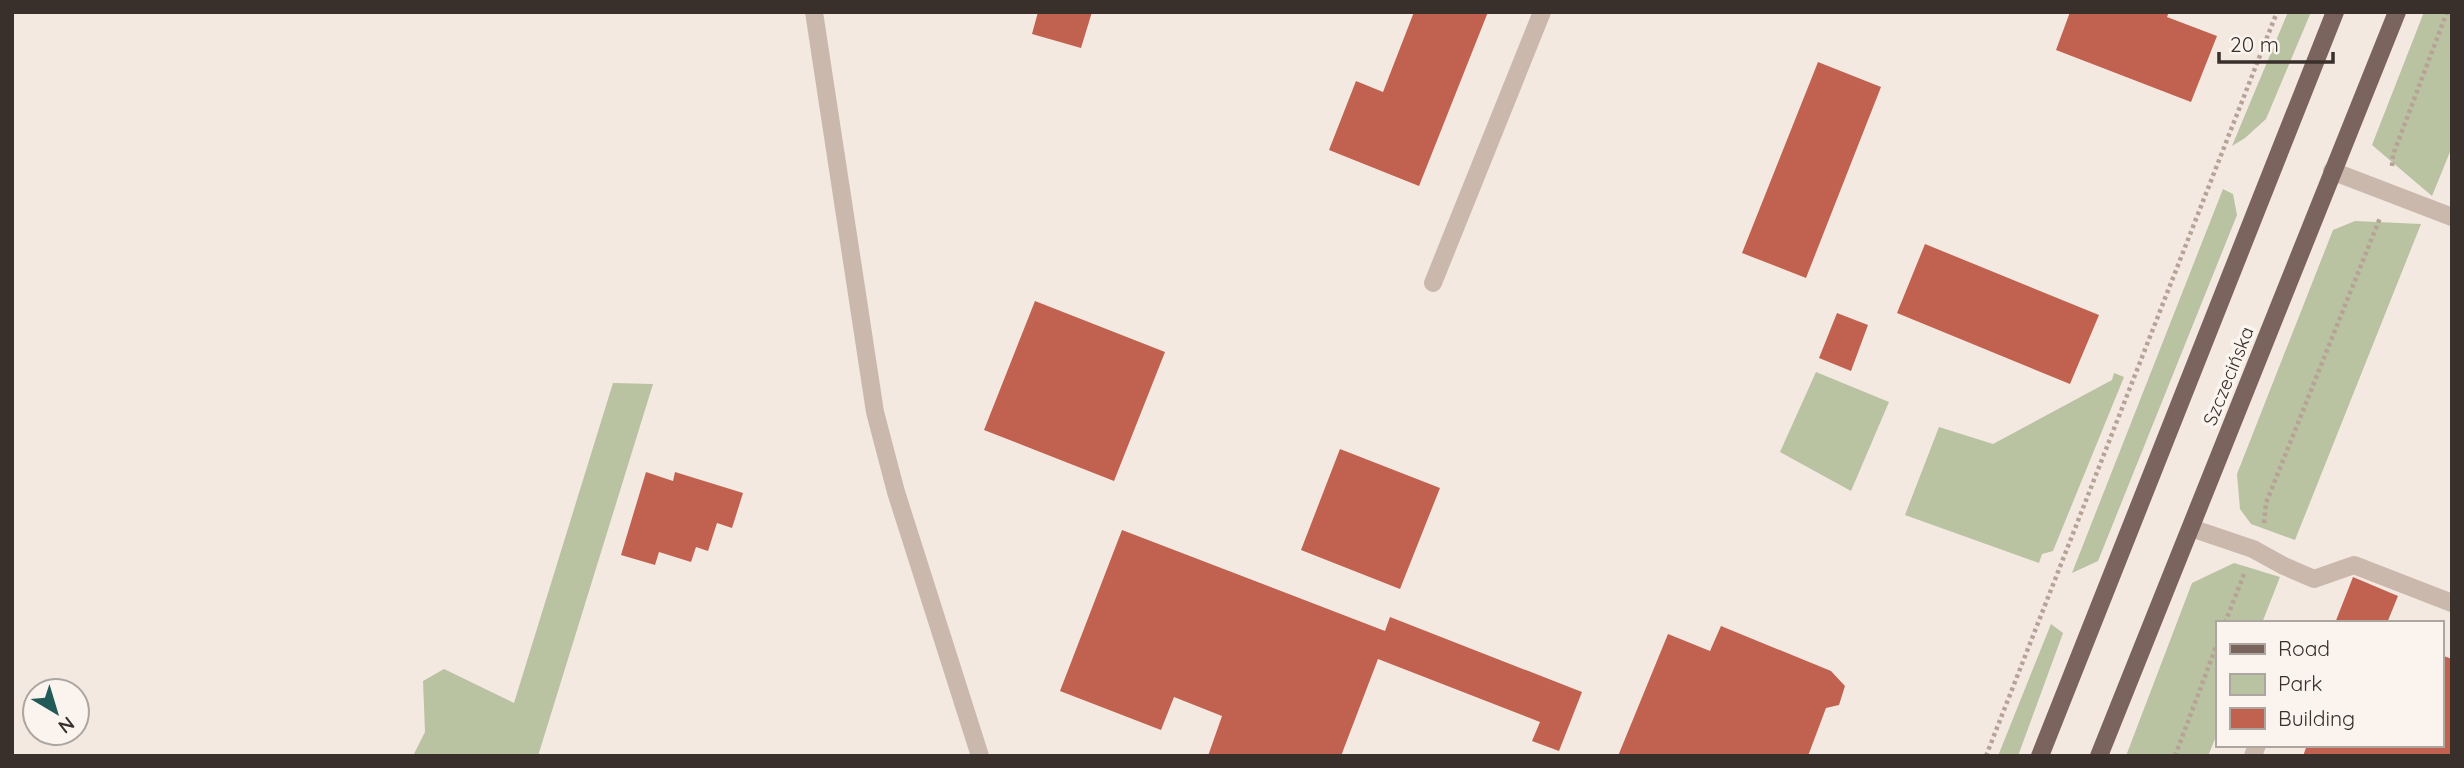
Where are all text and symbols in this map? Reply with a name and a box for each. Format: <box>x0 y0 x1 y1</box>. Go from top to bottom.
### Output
scale bar <box>2219 21 2333 65</box>
text: 20 m <box>2230 31 2279 57</box>
street label: Szczecińska <box>2197 323 2259 429</box>
legend <box>2216 621 2443 747</box>
text: Road <box>2278 635 2330 661</box>
text: Park <box>2278 670 2322 696</box>
north arrow <box>21 677 91 747</box>
text: Building <box>2278 705 2355 731</box>
text: N <box>54 712 79 739</box>

